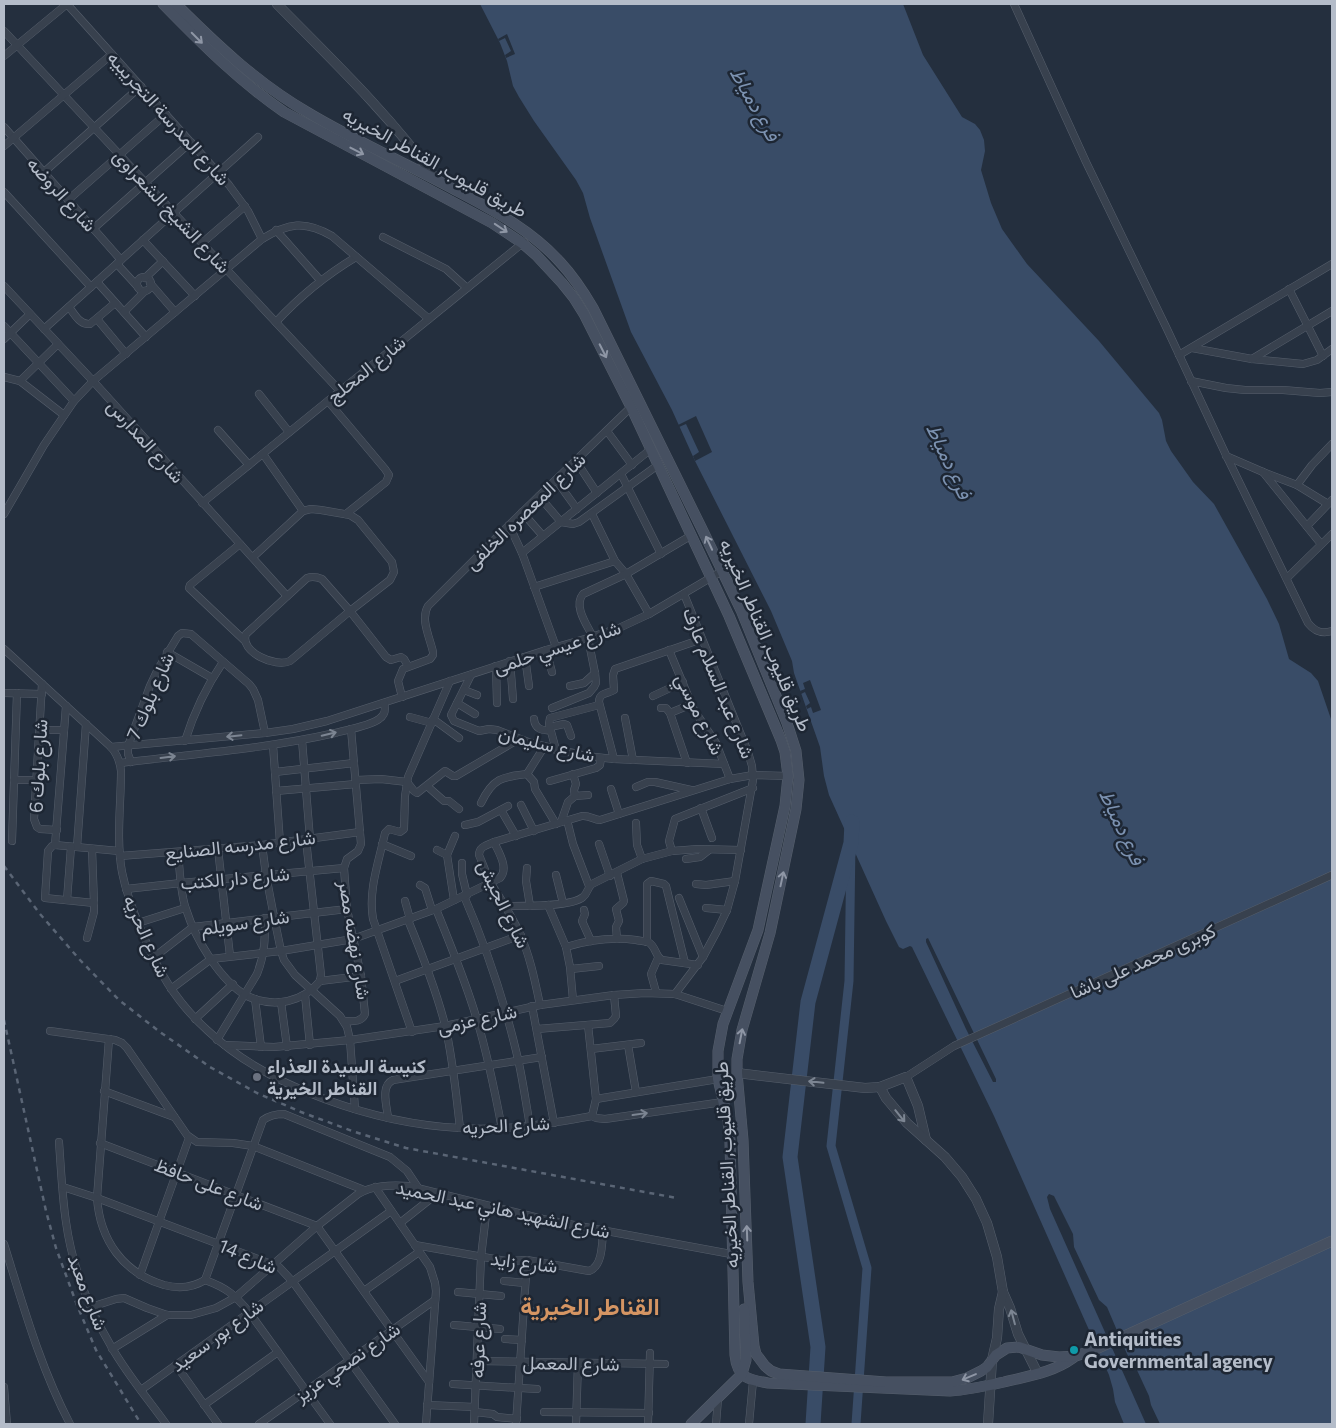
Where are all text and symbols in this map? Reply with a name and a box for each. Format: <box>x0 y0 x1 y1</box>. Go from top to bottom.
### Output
one-way arrow <box>191 32 203 44</box>
street label: شارع المدرسة التجريبيه <box>102 46 236 191</box>
water label: فرع دمياط <box>723 62 786 147</box>
street label: طريق قليوب, القناطر الخيريه <box>339 101 531 223</box>
street label: شارع الشيخ الشعراوى <box>107 144 236 280</box>
one-way arrow <box>350 147 364 157</box>
street label: شارع الروضه <box>21 151 102 237</box>
one-way arrow <box>493 223 507 233</box>
street label: شارع المحلج <box>322 330 412 410</box>
one-way arrow <box>599 343 608 358</box>
street label: شارع المدارس <box>101 394 190 489</box>
water label: فرع دمياط <box>919 419 978 504</box>
street label: شارع المعصره الخلفى <box>460 447 591 576</box>
street label: طريق قليوب, القناطر الخيريه <box>714 535 818 735</box>
one-way arrow <box>704 536 713 551</box>
street label: شارع عبد السلام عارف <box>677 604 760 762</box>
street label: شارع عيسي حلمى <box>490 615 625 683</box>
street label: شارع بلوك 7 <box>121 649 180 744</box>
street label: شارع موسي <box>666 669 730 760</box>
street label: شارع بلوك 6 <box>24 718 53 814</box>
street label: شارع سليمان <box>496 720 598 769</box>
one-way arrow <box>321 729 337 738</box>
one-way arrow <box>226 731 242 741</box>
one-way arrow <box>160 752 176 762</box>
water label: فرع دمياط <box>1092 785 1151 870</box>
street label: شارع مدرسه الصنايع <box>163 825 317 867</box>
street label: شارع الجيش <box>471 856 536 952</box>
street label: شارع دار الكتب <box>179 861 291 896</box>
one-way arrow <box>778 871 787 887</box>
street label: شارع نهضه مصر <box>333 878 376 1001</box>
street label: شارع الحريه <box>117 891 176 981</box>
street label: شارع سويلم <box>199 904 291 941</box>
street label: كوبرى محمد على باشا <box>1066 918 1220 1004</box>
street label: شارع عزمى <box>435 999 519 1040</box>
one-way arrow <box>737 1028 746 1044</box>
place label: كنيسة السيدة العذراء القناطر الخيرية <box>267 1054 426 1101</box>
street label: طريق قليوب, القناطر الخيريه <box>709 1061 743 1269</box>
marker: كنيسة السيدة العذراء القناطر الخيرية <box>251 1071 263 1083</box>
one-way arrow <box>809 1077 825 1087</box>
one-way arrow <box>631 1109 647 1119</box>
one-way arrow <box>895 1109 906 1122</box>
street label: شارع الحريه <box>462 1111 551 1140</box>
street label: شارع على حافظ <box>151 1152 267 1217</box>
street label: شارع الشهيد هاني عبد الحميد <box>393 1175 612 1247</box>
one-way arrow <box>742 1225 751 1241</box>
street label: شارع 14 <box>215 1233 281 1280</box>
street label: شارع زايد <box>489 1246 559 1279</box>
street label: شارع معبد <box>62 1251 113 1334</box>
district label: القناطر الخيرية <box>520 1291 660 1322</box>
street label: شارع بور سعيد <box>166 1293 269 1378</box>
street label: شارع عرفه <box>465 1301 492 1379</box>
one-way arrow <box>1008 1310 1017 1326</box>
street label: شارع نصحي عزيز <box>289 1317 407 1411</box>
place label: Antiquities Governmental agency <box>1084 1327 1273 1372</box>
marker: Antiquities Governmental agency <box>1068 1344 1080 1356</box>
street label: شارع المعمل <box>522 1350 620 1377</box>
one-way arrow <box>962 1372 977 1382</box>

